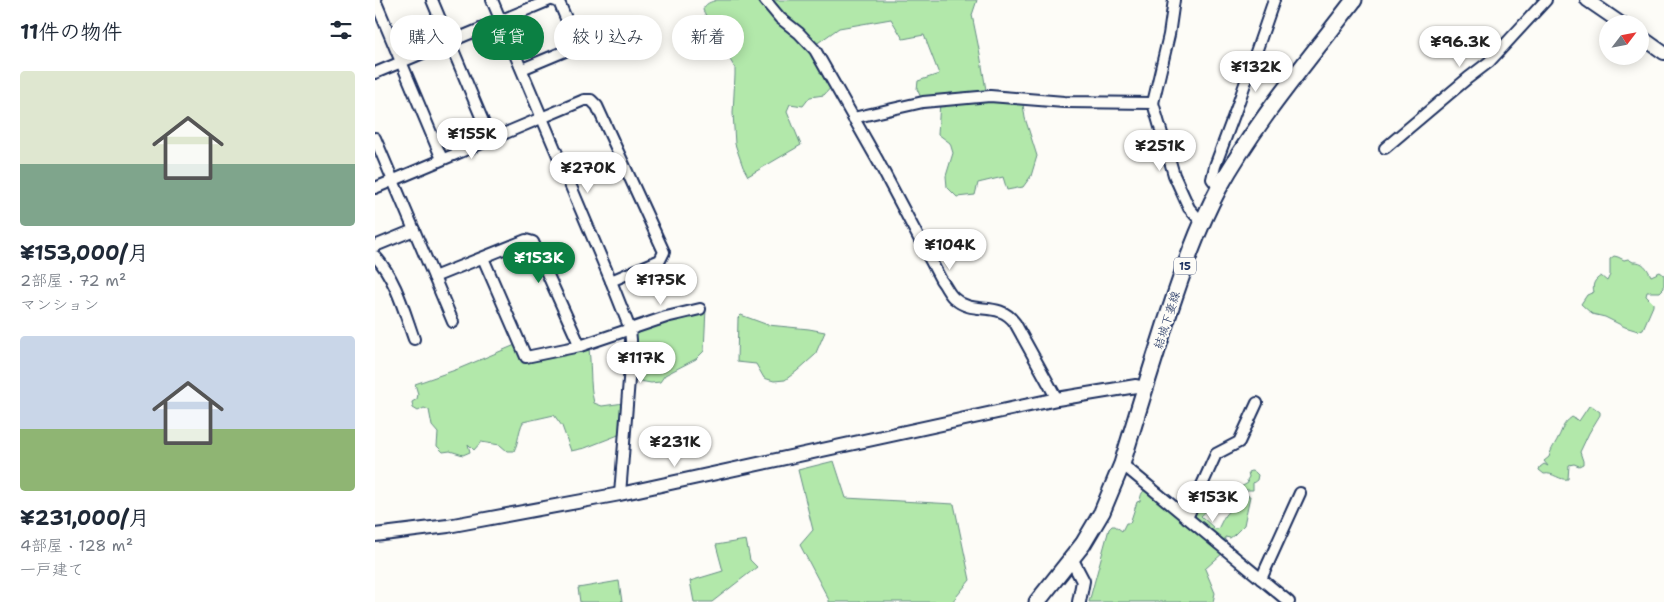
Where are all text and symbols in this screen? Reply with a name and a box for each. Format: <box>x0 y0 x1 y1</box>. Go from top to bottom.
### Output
chip: 購入 <box>390 15 462 60</box>
chip: 賃貸 <box>472 15 544 60</box>
chip: 絞り込み <box>554 15 662 60</box>
chip: 新着 <box>672 15 744 60</box>
north arrow <box>1599 15 1649 65</box>
map controls <box>1599 15 1649 65</box>
icon: filters <box>327 16 355 44</box>
text: 11件の物件 <box>20 18 123 46</box>
pin: ¥96.3K <box>1419 26 1501 68</box>
text: ¥96.3K <box>1430 31 1490 52</box>
pin: ¥132K <box>1221 51 1291 93</box>
text: ¥132K <box>1231 56 1281 77</box>
icon: home <box>143 103 233 193</box>
pin: ¥155K <box>437 118 507 160</box>
text: ¥155K <box>448 123 496 144</box>
pin: ¥251K <box>1125 130 1195 172</box>
text: ¥251K <box>1135 135 1185 156</box>
pin: ¥270K <box>553 152 623 194</box>
text: ¥270K <box>561 157 615 178</box>
pin: ¥104K <box>915 228 985 271</box>
text: ¥104K <box>925 234 975 255</box>
text: ¥153,000/月 <box>20 239 149 267</box>
pin: ¥153K <box>504 242 574 284</box>
text: ¥153K <box>514 247 564 268</box>
road number: 15 <box>1174 258 1196 274</box>
pin: ¥175K <box>626 264 696 306</box>
text: ¥175K <box>636 269 686 290</box>
text: 2部屋 · 72 m² <box>20 270 126 291</box>
street label: 結城下妻線 <box>1150 289 1184 351</box>
text: マンション <box>20 294 99 315</box>
pin: ¥117K <box>606 342 676 384</box>
text: ¥117K <box>618 347 664 368</box>
icon: home <box>143 368 233 458</box>
pin: ¥231K <box>640 426 710 468</box>
text: ¥231K <box>650 431 700 452</box>
pin: ¥153K <box>1178 480 1248 523</box>
text: ¥153K <box>1188 486 1238 507</box>
text: ¥231,000/月 <box>20 504 150 532</box>
text: 4部屋 · 128 m² <box>20 535 133 556</box>
text: 一戸建て <box>20 559 84 580</box>

